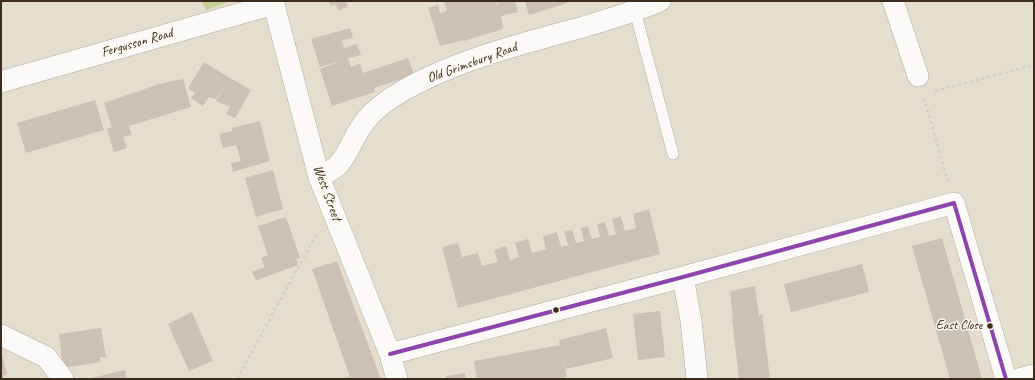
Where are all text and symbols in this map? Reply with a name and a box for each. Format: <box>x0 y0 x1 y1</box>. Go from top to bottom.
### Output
street label: Fergusson Road <box>99 25 175 61</box>
street label: Old Grimsbury Road <box>425 39 519 87</box>
street label: West Street <box>309 163 345 223</box>
unlabelled marker <box>551 305 561 315</box>
place label: East Close <box>936 318 982 334</box>
marker: East Close <box>985 321 995 331</box>

